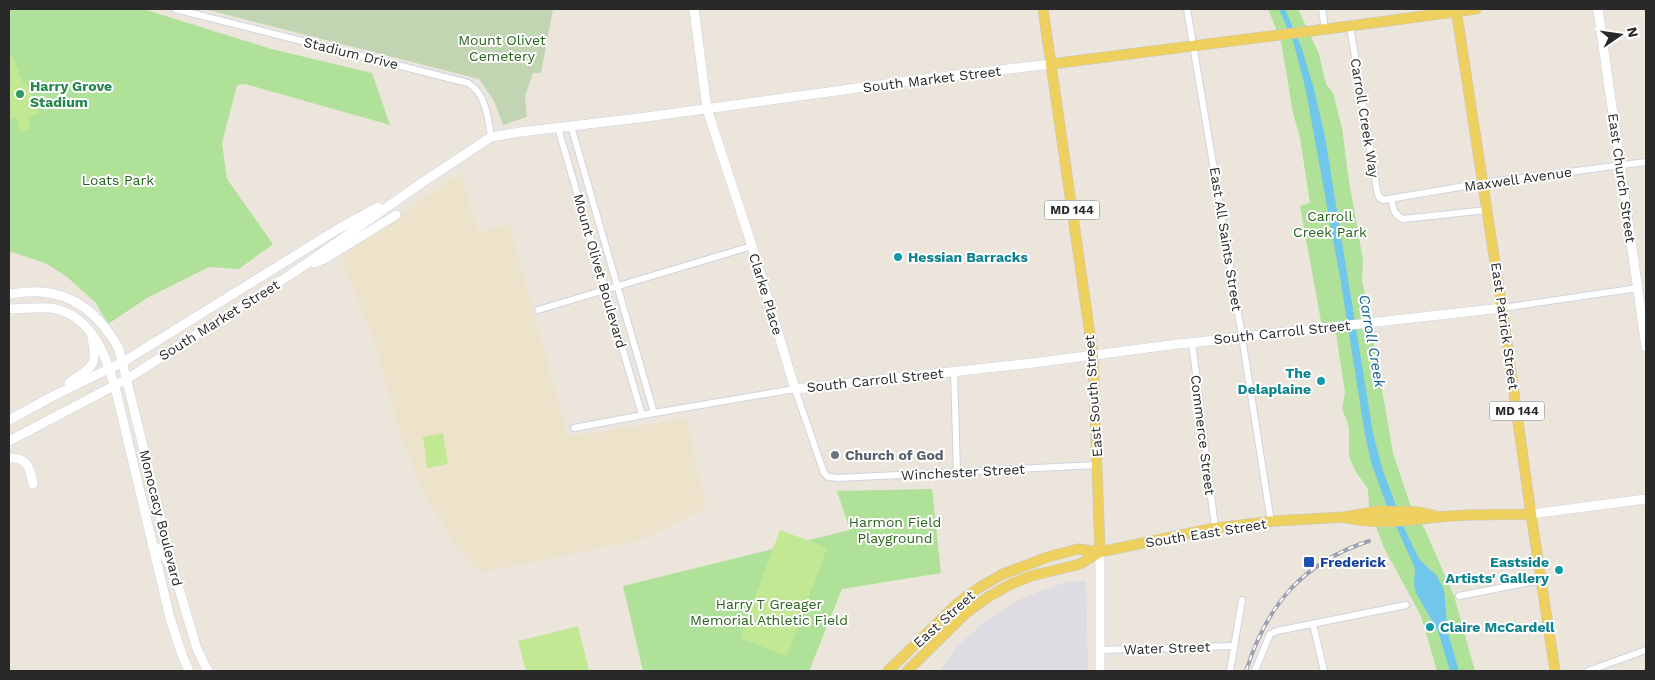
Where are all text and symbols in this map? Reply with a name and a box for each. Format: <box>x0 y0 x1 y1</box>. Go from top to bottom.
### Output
north arrow <box>1595 10 1645 60</box>
text: N <box>1624 25 1642 39</box>
park label: Mount Olivet Cemetery <box>458 32 546 64</box>
street label: Stadium Drive <box>302 34 400 72</box>
street label: Carroll Creek Way <box>1348 57 1382 180</box>
street label: South Market Street <box>862 63 1002 95</box>
place label: Harry Grove Stadium <box>30 78 112 110</box>
marker: Harry Grove Stadium <box>14 88 26 100</box>
street label: East Church Street <box>1605 112 1639 244</box>
street label: Maxwell Avenue <box>1463 164 1573 194</box>
street label: East All Saints Street <box>1207 166 1245 312</box>
park label: Loats Park <box>82 172 154 188</box>
street label: Mount Olivet Boulevard <box>570 192 630 350</box>
road number: MD 144 <box>1044 200 1100 220</box>
park label: Carroll Creek Park <box>1293 208 1367 240</box>
place label: Hessian Barracks <box>908 249 1029 265</box>
street label: Clarke Place <box>746 251 786 337</box>
marker: Hessian Barracks <box>892 251 904 263</box>
street label: East Patrick Street <box>1488 261 1522 391</box>
street label: South Market Street <box>156 276 282 364</box>
water label: Carroll Creek <box>1355 293 1389 390</box>
street label: South Carroll Street <box>1213 317 1351 347</box>
street label: East South Street <box>1081 334 1105 458</box>
street label: South Carroll Street <box>806 365 944 395</box>
place label: The Delaplaine <box>1238 365 1311 397</box>
street label: Commerce Street <box>1188 374 1218 496</box>
marker: The Delaplaine <box>1315 375 1327 387</box>
road number: MD 144 <box>1490 402 1544 421</box>
place label: Church of God <box>845 447 944 463</box>
street label: Monocacy Boulevard <box>136 448 186 588</box>
marker: Church of God <box>829 449 841 461</box>
street label: Winchester Street <box>901 461 1025 483</box>
park label: Harmon Field Playground <box>849 514 941 546</box>
street label: South East Street <box>1144 516 1268 550</box>
place label: Frederick <box>1320 554 1386 570</box>
place label: Eastside Artists' Gallery <box>1446 554 1549 586</box>
marker: Frederick <box>1302 555 1316 569</box>
marker: Eastside Artists' Gallery <box>1553 564 1565 576</box>
street label: East Street <box>910 587 978 651</box>
park label: Harry T Greager Memorial Athletic Field <box>690 596 848 628</box>
place label: Claire McCardell <box>1440 619 1555 635</box>
marker: Claire McCardell <box>1424 621 1436 633</box>
street label: Water Street <box>1123 638 1211 658</box>

